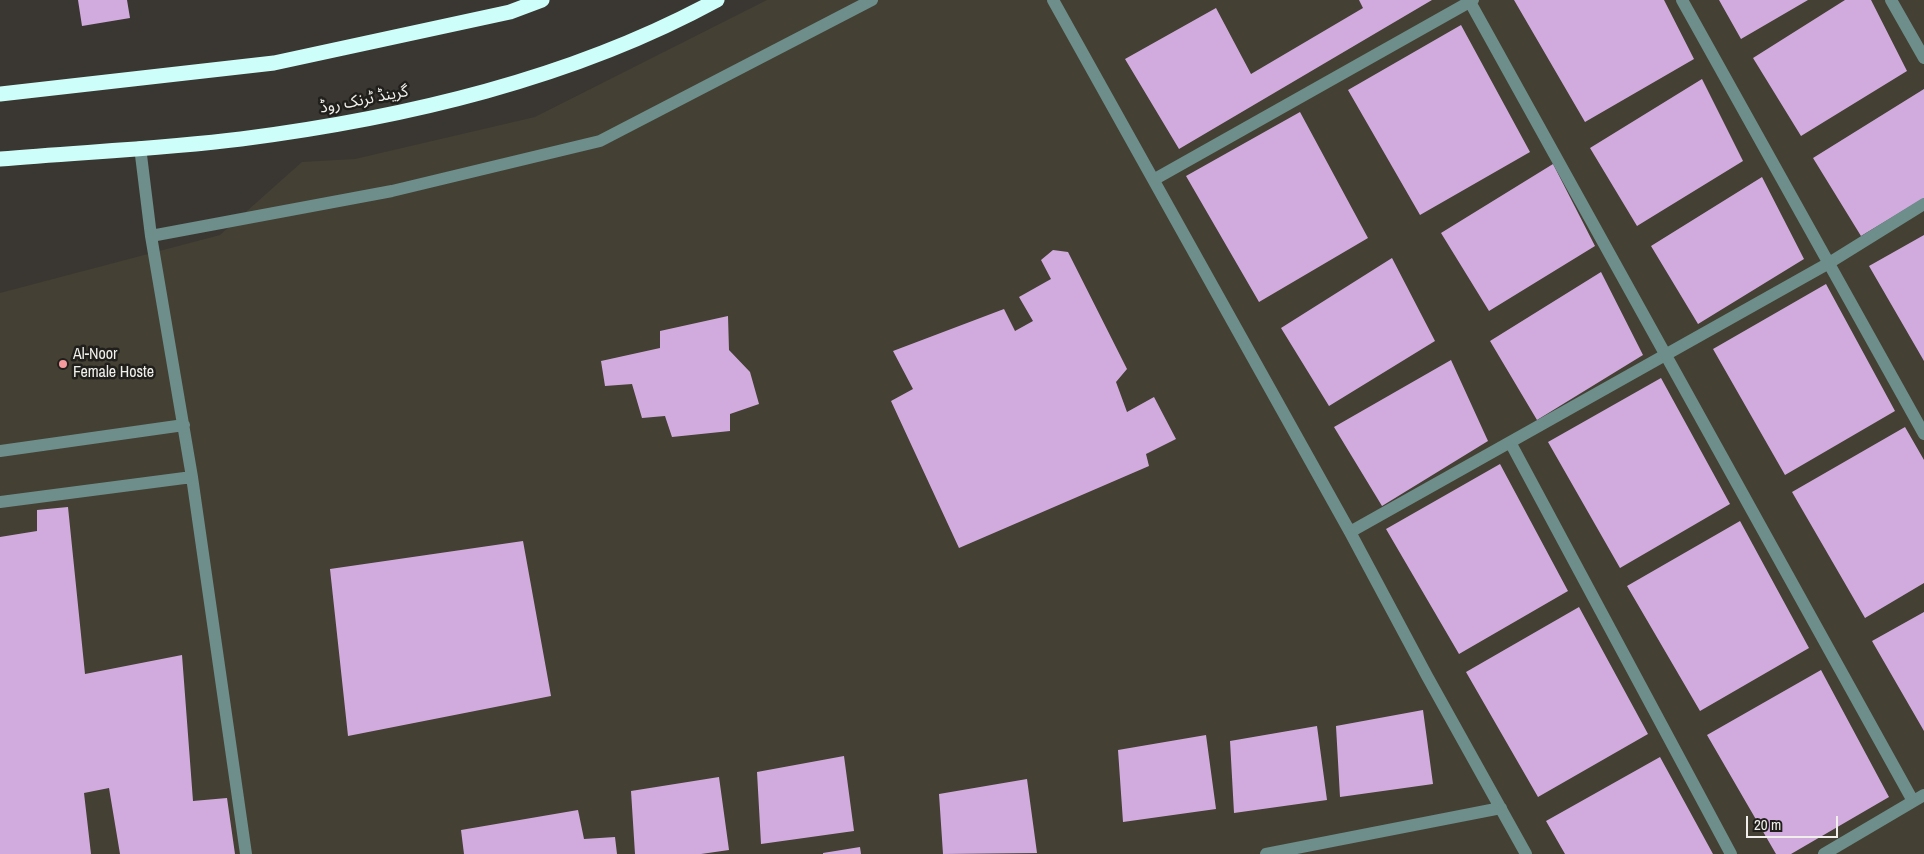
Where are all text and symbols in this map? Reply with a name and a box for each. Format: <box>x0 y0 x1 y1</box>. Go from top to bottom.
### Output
street label: گرینڈ ٹرنک روڈ <box>318 82 410 118</box>
place label: Al-Noor Female Hoste <box>73 345 154 383</box>
marker: Al-Noor Female Hoste <box>57 358 69 370</box>
scale bar <box>1749 806 1842 838</box>
text: 20 m <box>1754 814 1781 835</box>

